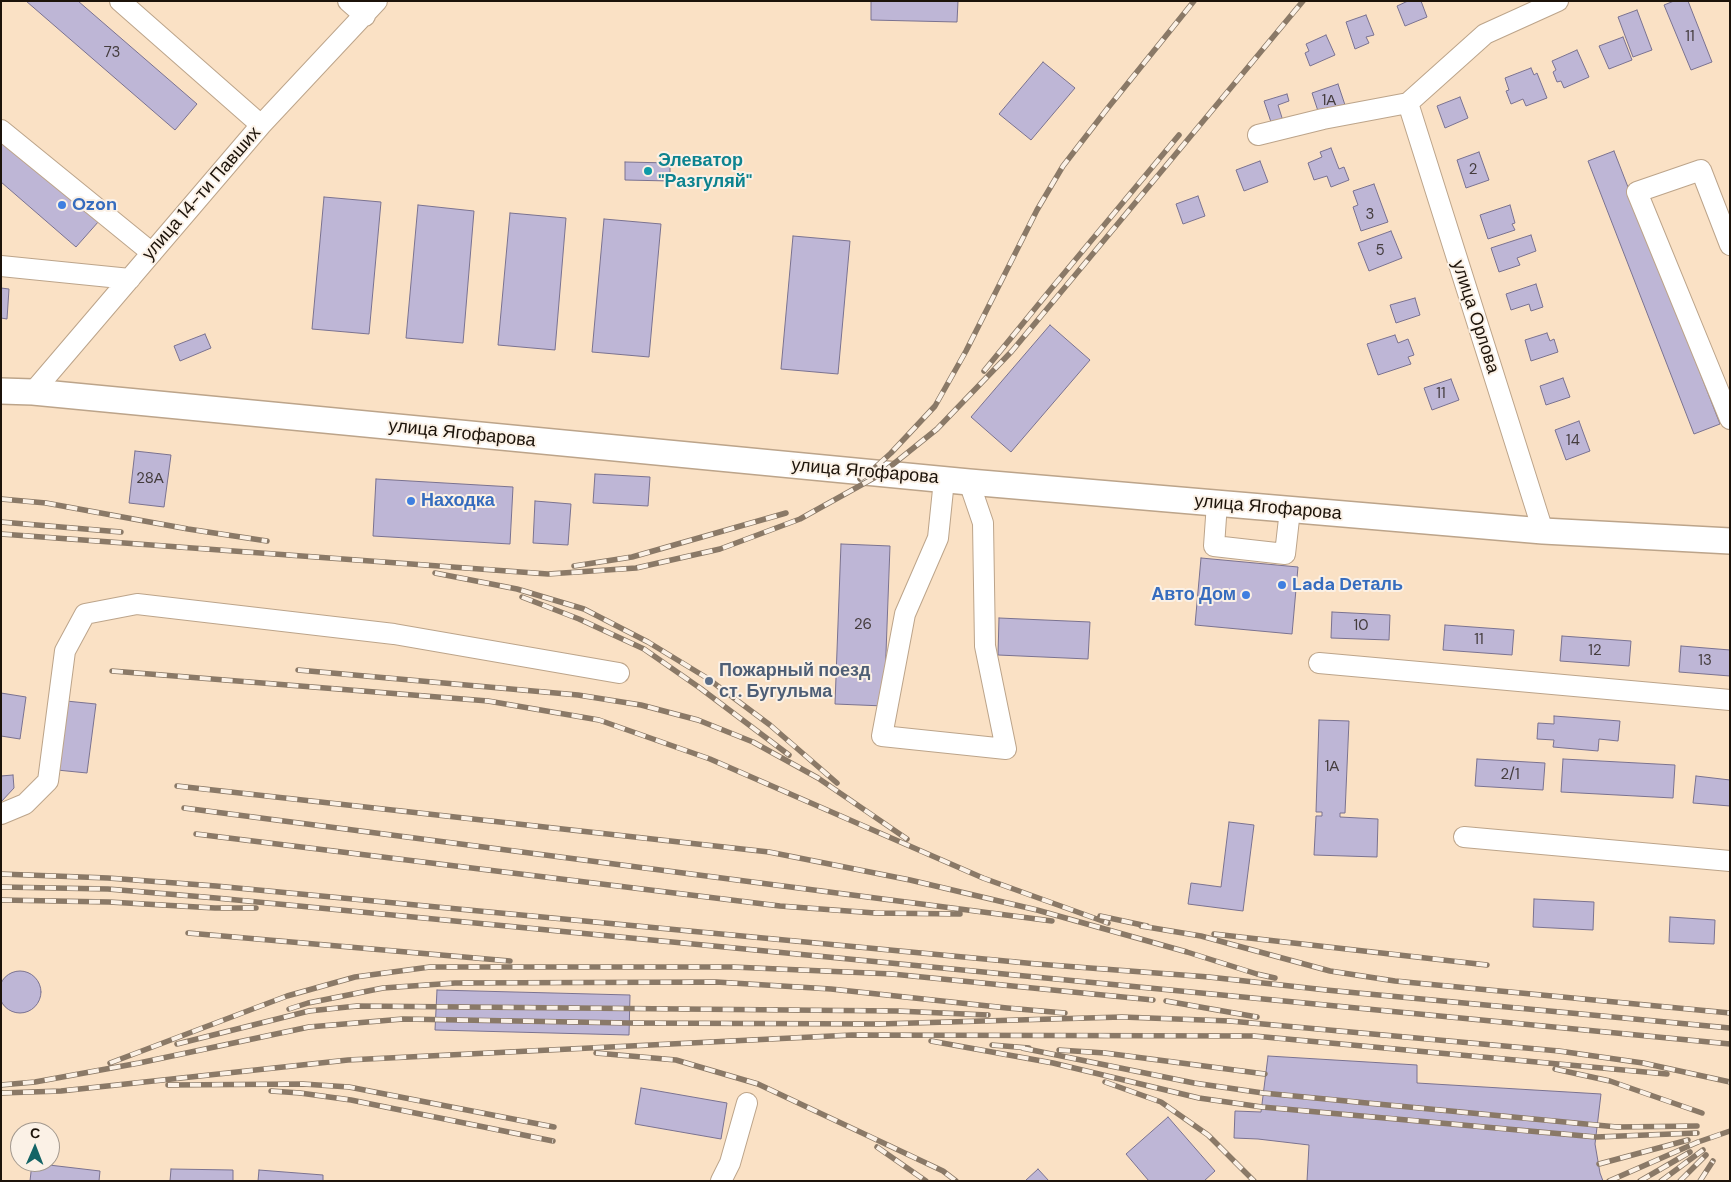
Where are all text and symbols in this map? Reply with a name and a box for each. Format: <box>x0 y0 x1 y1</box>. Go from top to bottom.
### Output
house number: 11 <box>1685 28 1695 46</box>
house number: 73 <box>104 44 120 62</box>
house number: 1А <box>1322 92 1336 110</box>
street label: улица 14-ти Павших <box>138 123 266 265</box>
place label: Элеватор "Разгуляй" <box>658 150 752 192</box>
house number: 2 <box>1469 161 1477 179</box>
marker: Элеватор "Разгуляй" <box>642 165 654 177</box>
place label: Ozon <box>72 194 117 216</box>
marker: Ozon <box>56 199 68 211</box>
house number: 3 <box>1366 206 1374 224</box>
house number: 5 <box>1375 242 1385 260</box>
street label: улица Орлова <box>1447 258 1503 376</box>
house number: 11 <box>1436 385 1446 403</box>
street label: улица Ягофарова <box>387 416 537 452</box>
house number: 14 <box>1566 432 1580 450</box>
street label: улица Ягофарова <box>791 455 939 489</box>
house number: 28А <box>136 470 164 488</box>
place label: Находка <box>421 490 495 512</box>
street label: улица Ягофарова <box>1194 491 1342 525</box>
marker: Находка <box>405 495 417 507</box>
place label: Lada Dеталь <box>1292 574 1403 596</box>
marker: Lada Dеталь <box>1276 579 1288 591</box>
place label: Авто Дом <box>1151 584 1236 606</box>
marker: Авто Дом <box>1240 589 1252 601</box>
house number: 26 <box>854 616 872 634</box>
house number: 10 <box>1354 617 1368 635</box>
house number: 11 <box>1474 631 1484 649</box>
house number: 12 <box>1588 642 1602 660</box>
house number: 13 <box>1698 652 1712 670</box>
place label: Пожарный поезд ст. Бугульма <box>719 660 870 702</box>
marker: Пожарный поезд ст. Бугульма <box>703 675 715 687</box>
house number: 1А <box>1325 758 1339 776</box>
house number: 2/1 <box>1500 766 1520 784</box>
north arrow <box>10 1122 60 1172</box>
text: С <box>30 1124 40 1142</box>

